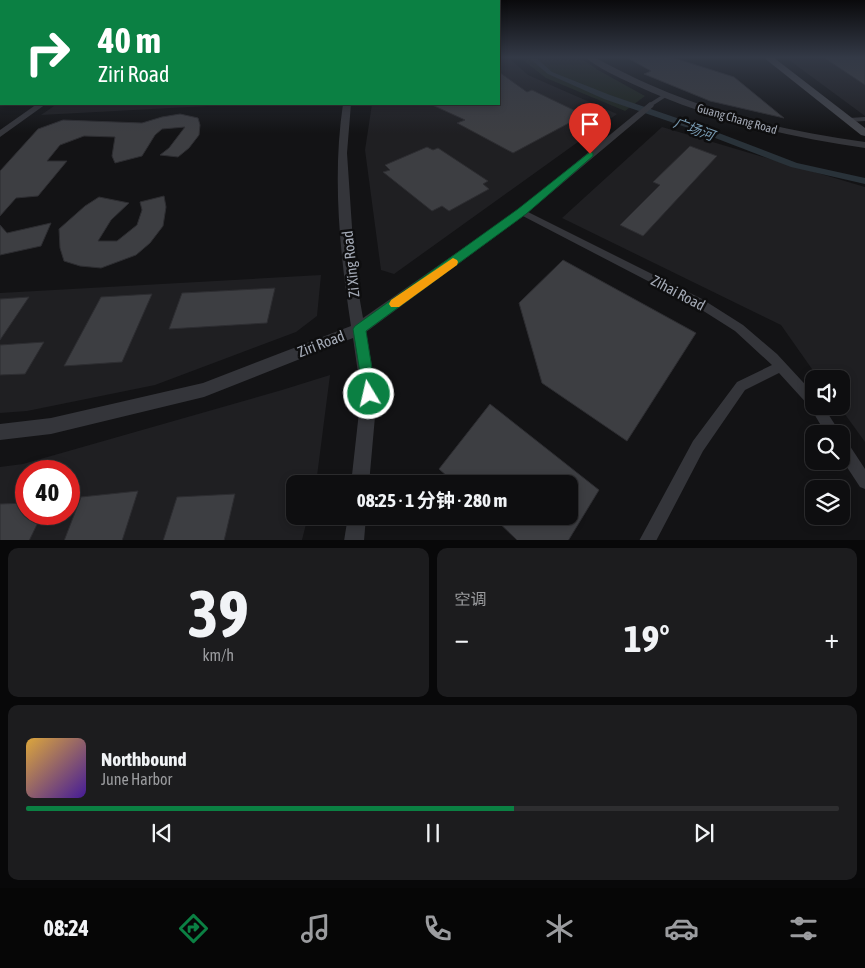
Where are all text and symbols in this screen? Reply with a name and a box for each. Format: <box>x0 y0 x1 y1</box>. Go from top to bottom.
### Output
icon: right <box>15 20 80 85</box>
text: 40 m <box>98 20 161 60</box>
text: Ziri Road <box>98 61 170 87</box>
street label: Guang Chang Road <box>695 101 779 137</box>
pin <box>569 103 611 154</box>
icon: arrive <box>576 110 604 138</box>
water label: 广场河 <box>672 114 719 145</box>
street label: Zi Xing Road <box>339 230 362 298</box>
street label: Zihai Road <box>648 271 708 314</box>
street label: Ziri Road <box>295 327 347 360</box>
position arrow <box>342 367 394 419</box>
map controls <box>805 370 850 525</box>
button: sound <box>805 370 850 415</box>
button: search <box>805 425 850 470</box>
speed limit sign: 40 <box>15 460 80 525</box>
button: layers <box>805 480 850 525</box>
text: 08:25 · 1 分钟 · 280 m <box>357 489 507 511</box>
text: 39 <box>188 576 249 651</box>
text: 空调 <box>455 590 487 608</box>
text: 19° <box>624 617 670 660</box>
text: − <box>455 622 469 654</box>
text: + <box>824 622 839 654</box>
text: km/h <box>202 646 234 664</box>
text: Northbound <box>101 748 187 770</box>
text: June Harbor <box>101 770 172 788</box>
icon: previous <box>148 819 176 847</box>
icon: pause <box>419 819 447 847</box>
icon: next <box>690 819 718 847</box>
icon: directions <box>176 911 211 946</box>
icon: music <box>298 911 333 946</box>
icon: phone <box>420 911 455 946</box>
icon: climate <box>542 911 577 946</box>
icon: car <box>664 911 699 946</box>
icon: filters <box>786 911 821 946</box>
text: 08:24 <box>44 915 89 941</box>

